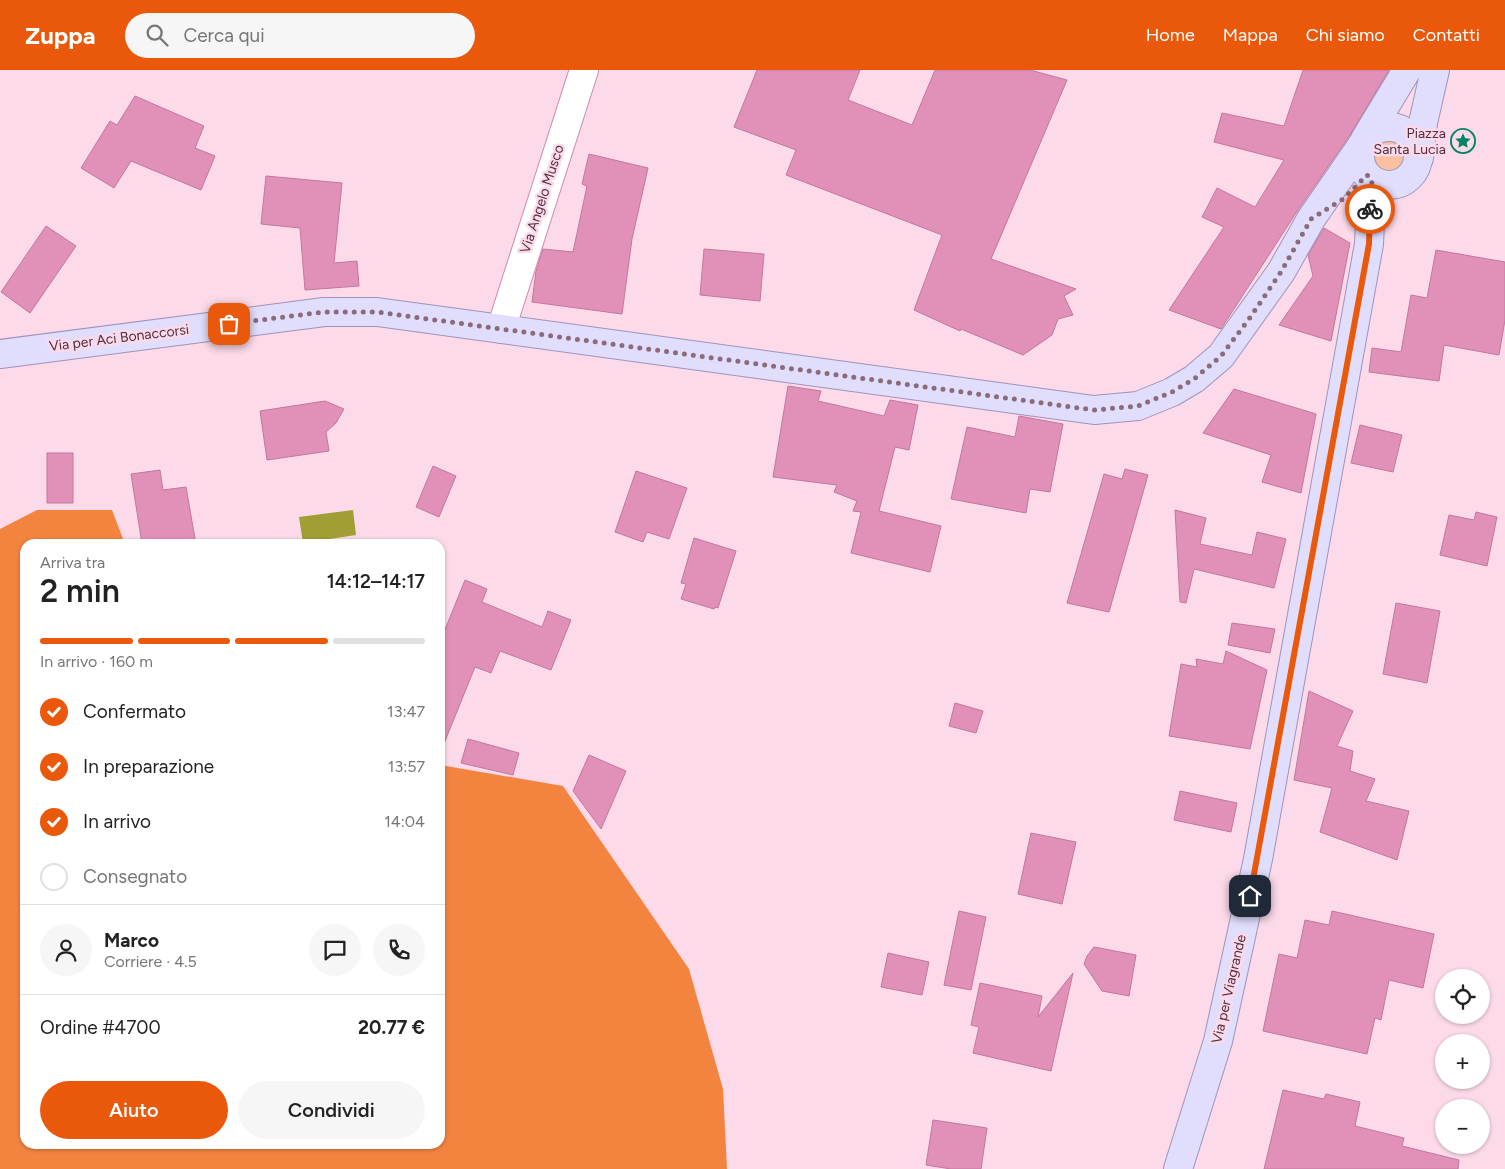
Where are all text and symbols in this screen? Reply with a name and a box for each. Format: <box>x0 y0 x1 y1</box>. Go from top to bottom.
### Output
search box <box>125 13 475 58</box>
text: Zuppa <box>25 21 95 50</box>
icon: search <box>143 21 171 49</box>
text: Cerca qui <box>183 24 265 47</box>
text: Home <box>1146 24 1195 46</box>
text: Mappa <box>1223 24 1278 46</box>
text: Chi siamo <box>1306 24 1385 46</box>
text: Contatti <box>1413 24 1480 46</box>
place label: Piazza Santa Lucia <box>1374 125 1446 158</box>
place icon: Piazza Santa Lucia <box>1450 128 1476 154</box>
street label: Via Angelo Musco <box>516 143 568 255</box>
courier <box>1345 184 1395 234</box>
icon: bike <box>1356 195 1384 223</box>
pin <box>208 303 250 345</box>
icon: bag <box>215 310 243 338</box>
street label: Via per Aci Bonaccorsi <box>48 321 190 355</box>
text: Arriva tra <box>40 553 105 572</box>
text: 14:12–14:17 <box>327 570 425 593</box>
text: 2 min <box>40 572 120 610</box>
text: In arrivo · 160 m <box>40 652 153 671</box>
icon: check <box>40 698 68 726</box>
text: Confermato <box>83 700 186 723</box>
text: 13:47 <box>387 702 425 721</box>
icon: check <box>40 753 68 781</box>
text: In preparazione <box>83 755 214 778</box>
text: 13:57 <box>388 757 425 776</box>
icon: check <box>40 808 68 836</box>
text: In arrivo <box>83 810 151 833</box>
text: 14:04 <box>384 812 425 831</box>
text: Consegnato <box>83 865 187 888</box>
pin <box>1229 875 1271 917</box>
icon: home <box>1236 882 1264 910</box>
button: person <box>40 924 92 976</box>
button: chat <box>309 924 361 976</box>
button: phone <box>373 924 425 976</box>
text: Marco <box>104 929 159 952</box>
street label: Via per Viagrande <box>1208 932 1250 1045</box>
text: Corriere · 4.5 <box>104 952 197 971</box>
map controls <box>1435 969 1490 1154</box>
button: locate <box>1435 969 1490 1024</box>
text: Ordine #4700 <box>40 1016 161 1039</box>
text: 20.77 € <box>358 1016 425 1039</box>
button: + <box>1435 1034 1490 1089</box>
button: Aiuto <box>40 1081 228 1139</box>
button: Condividi <box>238 1081 425 1139</box>
button: − <box>1435 1099 1490 1154</box>

